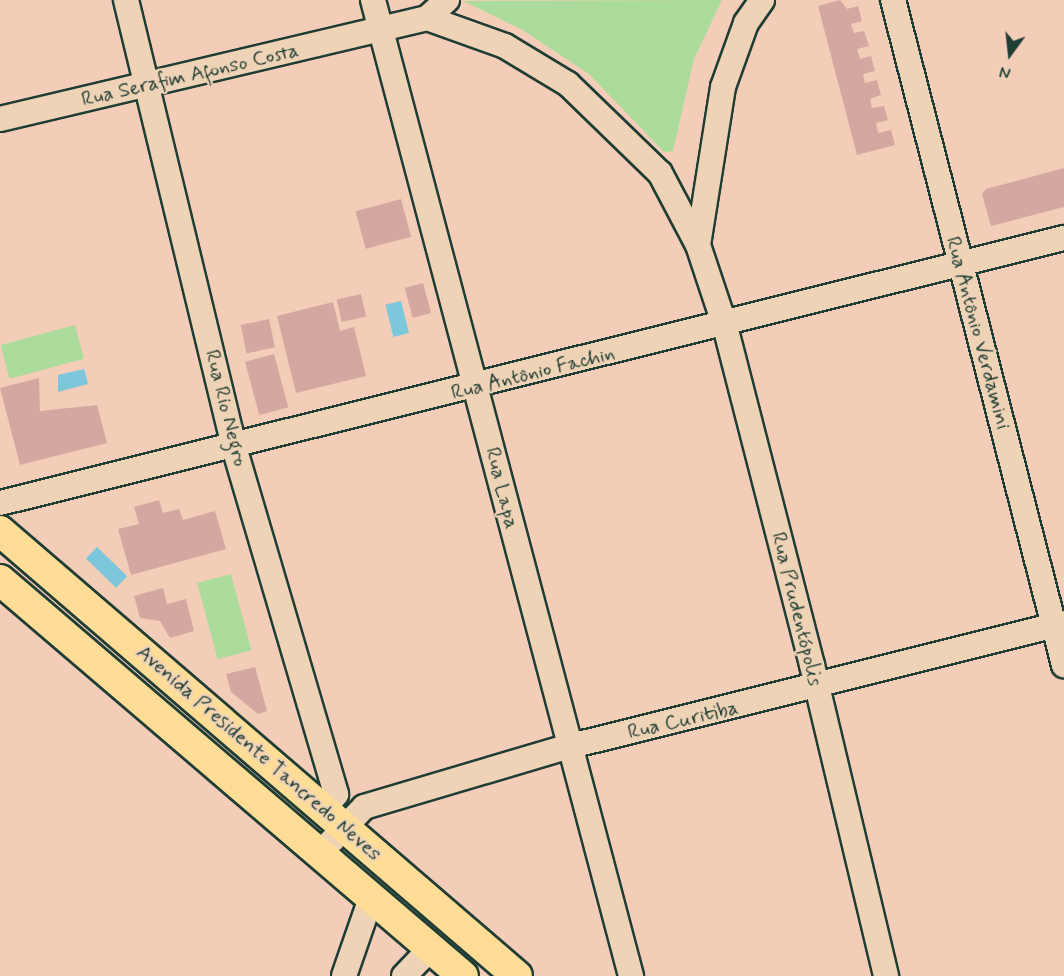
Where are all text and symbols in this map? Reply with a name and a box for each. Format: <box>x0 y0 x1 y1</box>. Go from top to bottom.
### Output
north arrow <box>980 24 1040 84</box>
street label: Rua Serafim Afonso Costa <box>78 38 302 112</box>
text: N <box>997 60 1013 83</box>
street label: Rua Antônio Verdamini <box>940 234 1016 432</box>
street label: Rua Antônio Fachin <box>450 341 616 405</box>
street label: Rua Rio Negro <box>199 347 253 469</box>
street label: Rua Lapa <box>480 446 524 530</box>
street label: Rua Prudentópolis <box>766 531 828 687</box>
street label: Avenida Presidente Tancredo Neves <box>133 641 385 865</box>
street label: Rua Curitiba <box>626 695 740 745</box>

